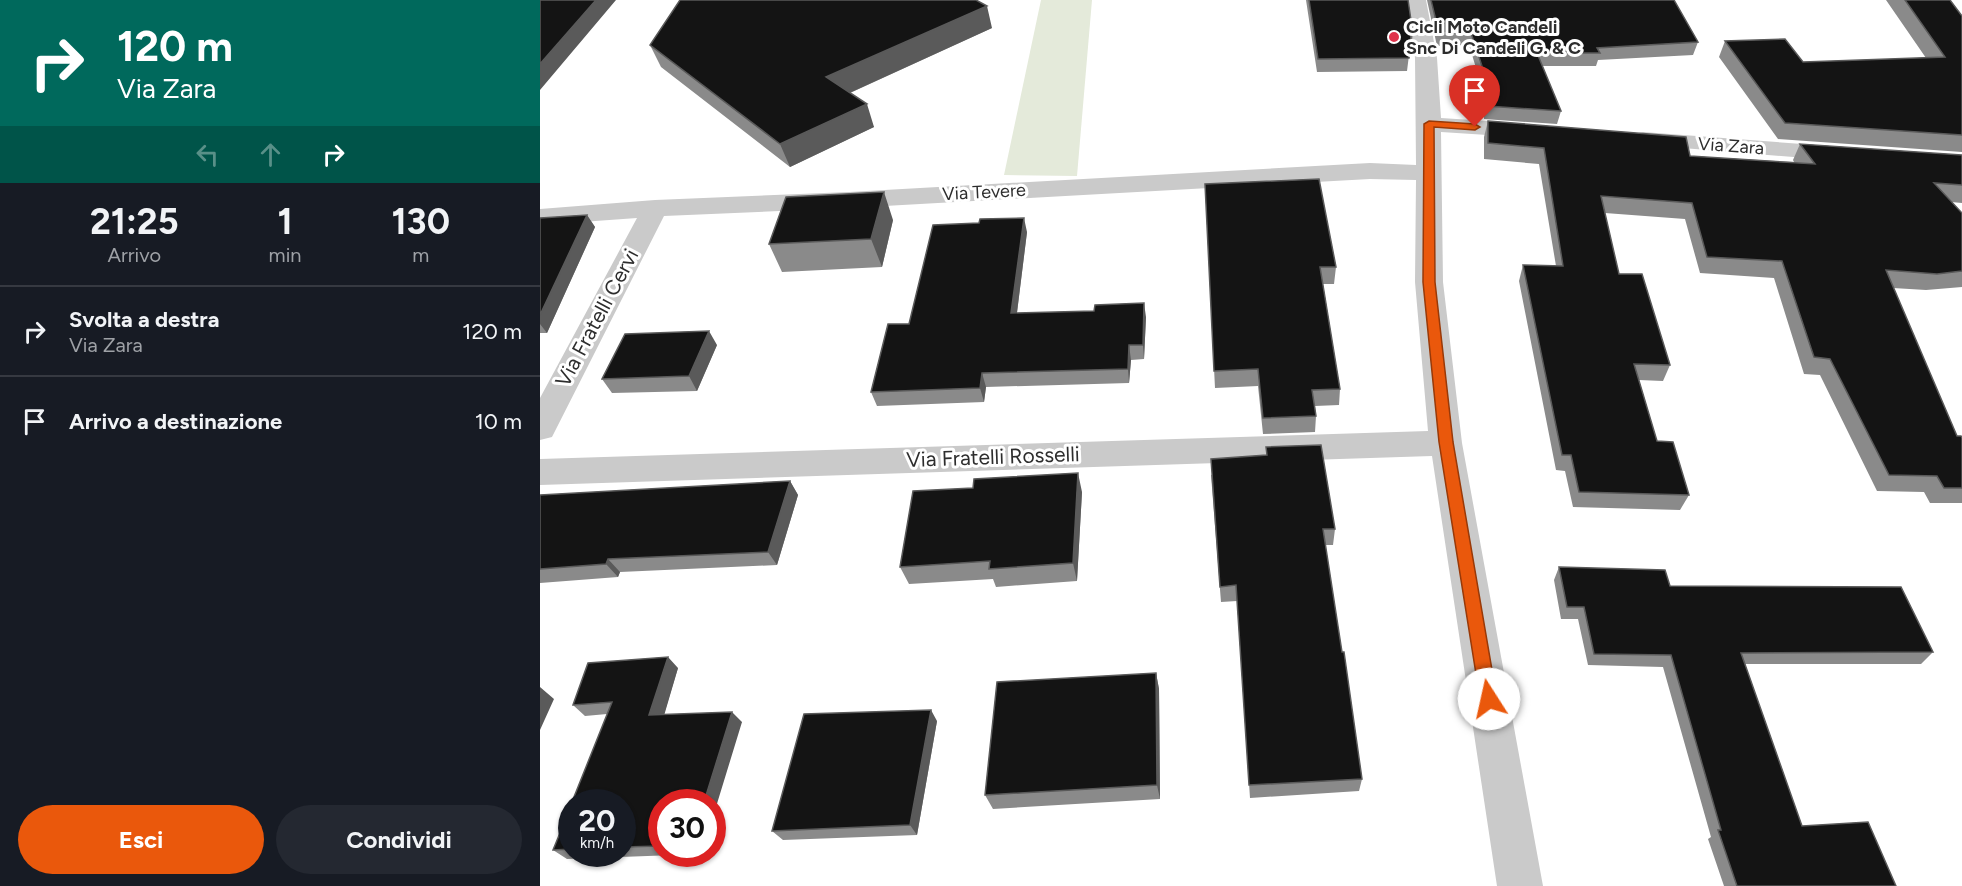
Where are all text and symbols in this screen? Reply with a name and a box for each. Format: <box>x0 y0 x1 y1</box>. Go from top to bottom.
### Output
place label: Cicli Moto Candeli Snc Di Candeli G. & C <box>1406 16 1581 59</box>
text: 120 m <box>117 21 233 72</box>
icon: right <box>18 24 96 102</box>
marker: Cicli Moto Candeli Snc Di Candeli G. & C <box>1387 30 1401 44</box>
pin <box>1449 65 1500 127</box>
text: Via Zara <box>117 72 216 105</box>
icon: arrive <box>1458 74 1491 107</box>
street label: Via Zara <box>1697 133 1765 159</box>
icon: left <box>191 138 224 171</box>
icon: ahead <box>254 138 287 171</box>
icon: right <box>317 138 350 171</box>
street label: Via Tevere <box>942 179 1026 205</box>
text: 21:25 <box>90 200 179 243</box>
text: 1 <box>277 200 293 243</box>
text: 130 <box>391 200 450 243</box>
text: Arrivo <box>108 243 161 267</box>
text: min <box>269 243 301 267</box>
text: m <box>412 243 429 267</box>
street label: Via Fratelli Cervi <box>550 245 643 391</box>
text: Svolta a destra <box>69 306 219 333</box>
icon: right <box>18 315 51 348</box>
text: 120 m <box>462 318 522 345</box>
text: Via Zara <box>69 333 143 357</box>
icon: arrive <box>18 405 51 438</box>
text: Arrivo a destinazione <box>69 408 282 435</box>
text: 10 m <box>475 408 522 435</box>
street label: Via Fratelli Rosselli <box>906 441 1080 472</box>
position arrow <box>1457 667 1521 731</box>
speed limit sign: 30 <box>648 789 726 867</box>
text: 20 <box>579 802 615 839</box>
button: Esci <box>18 805 264 874</box>
button: Condividi <box>276 805 522 874</box>
text: km/h <box>580 834 614 852</box>

